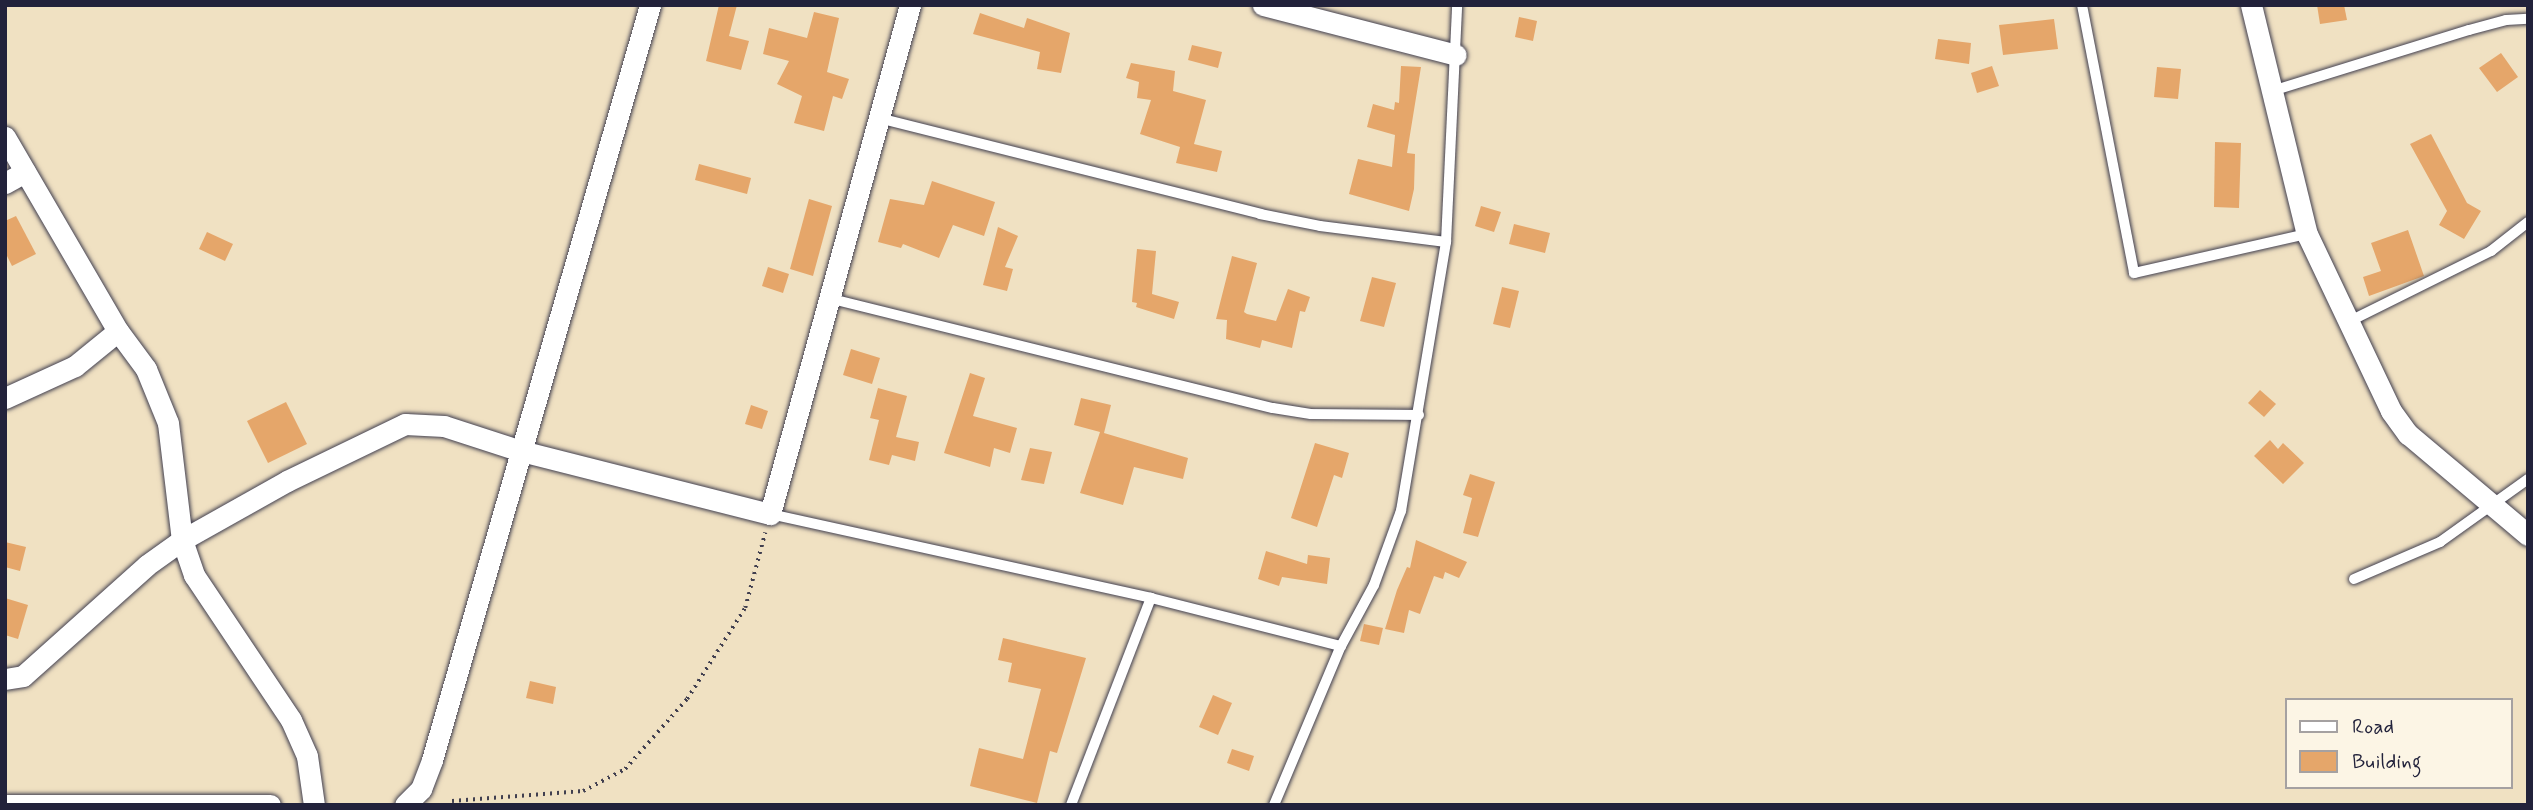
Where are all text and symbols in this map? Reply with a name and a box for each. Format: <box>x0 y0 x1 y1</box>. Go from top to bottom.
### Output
legend <box>2284 698 2512 789</box>
text: Road <box>2352 713 2394 741</box>
text: Building <box>2352 748 2422 776</box>

